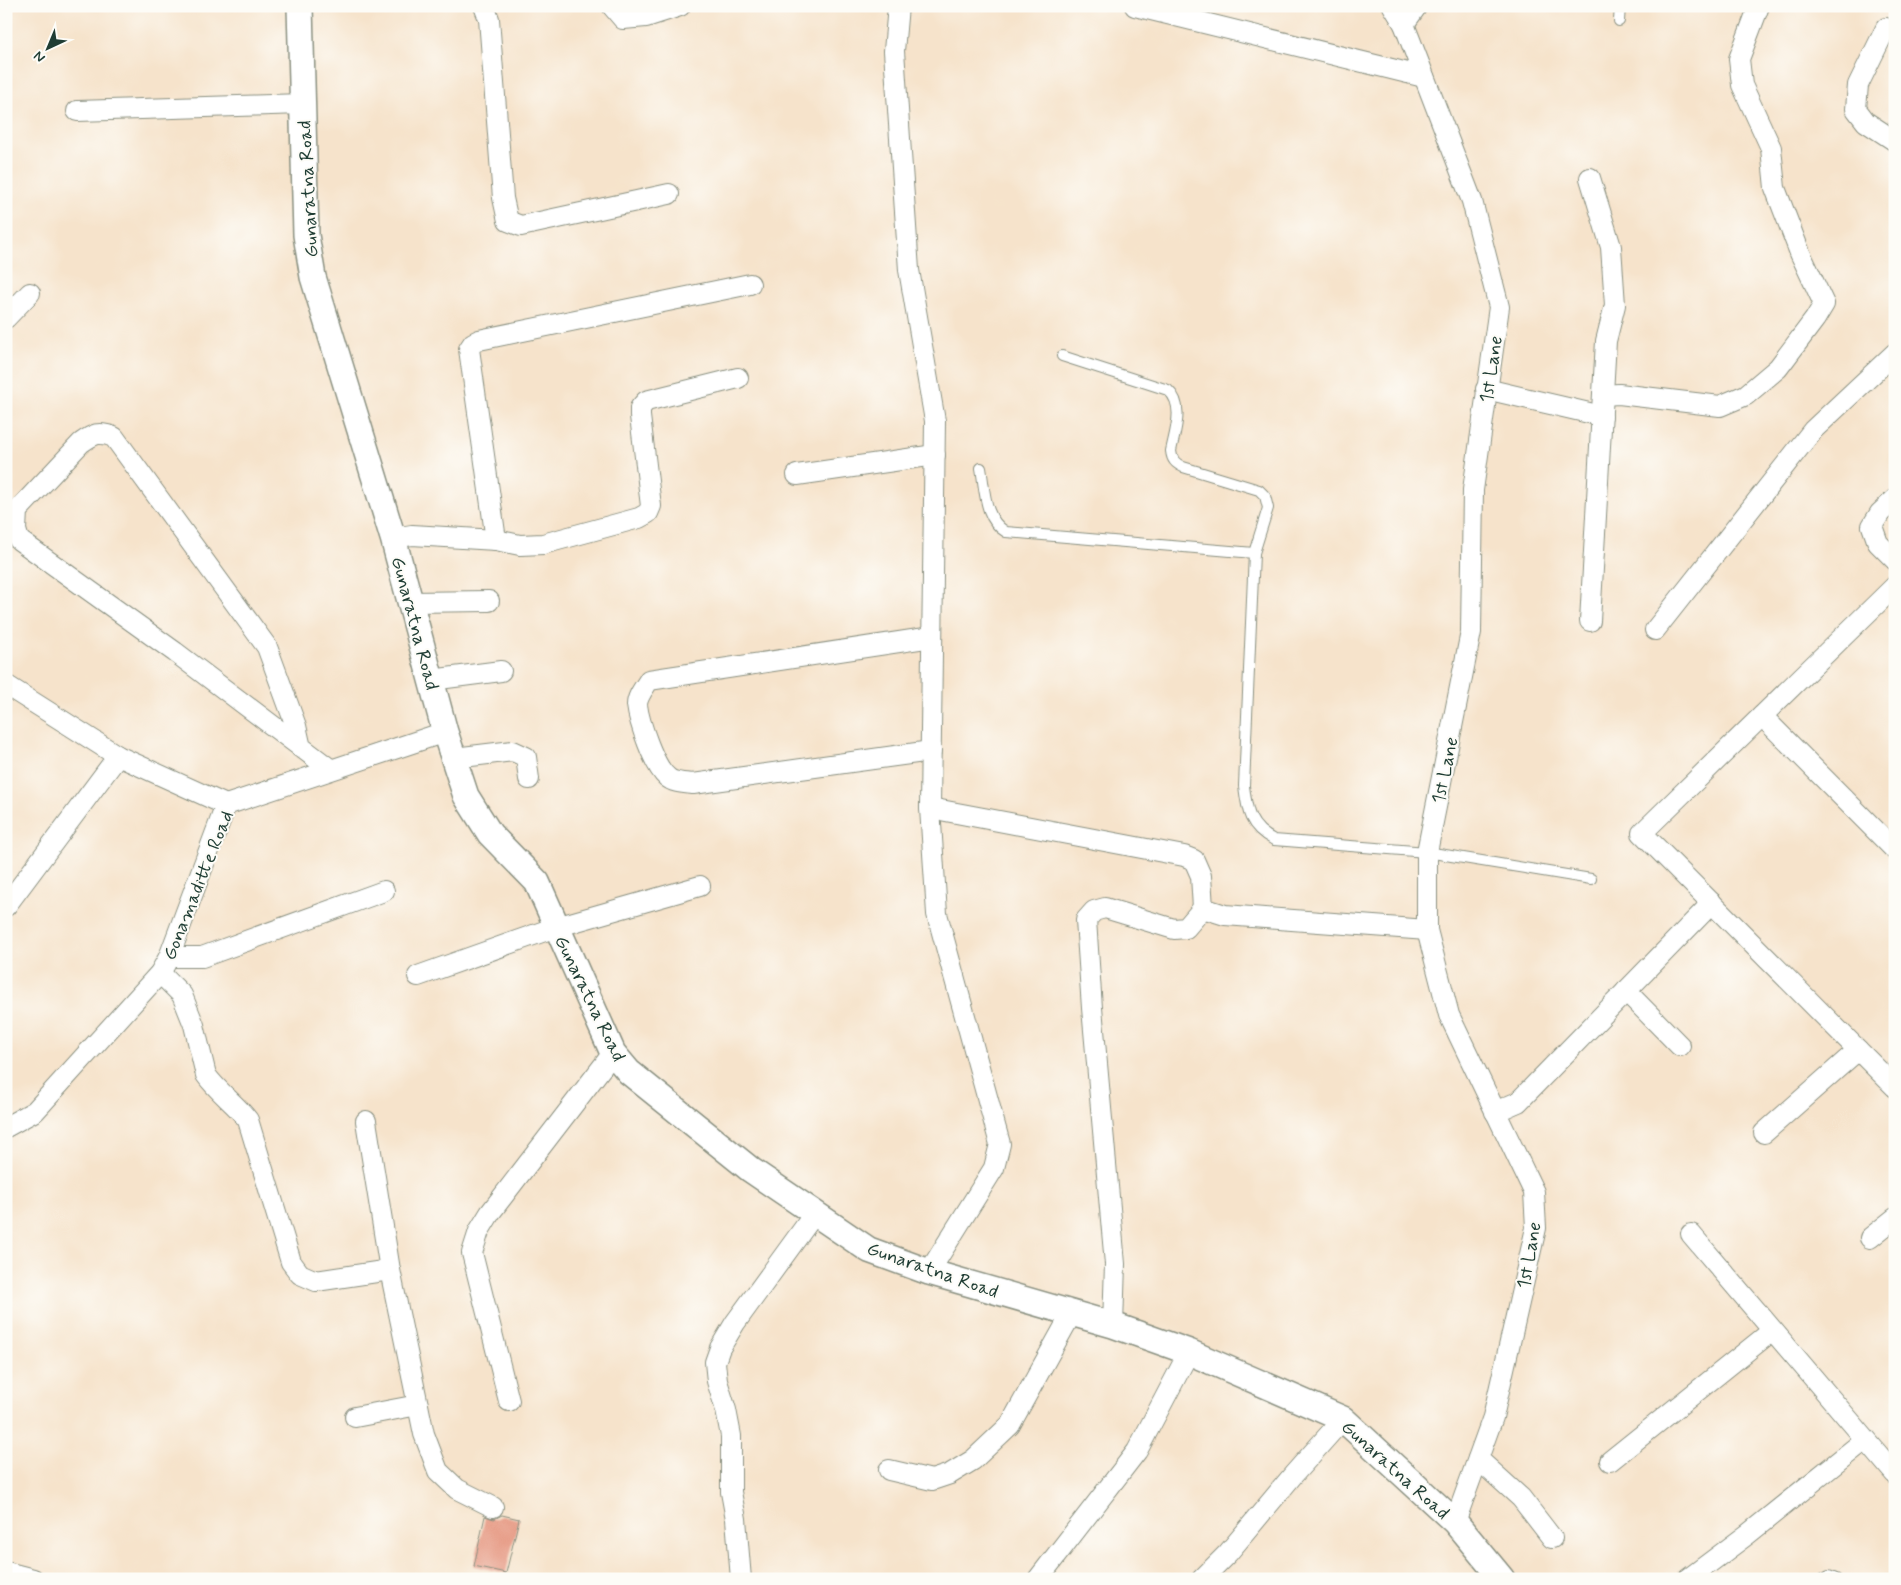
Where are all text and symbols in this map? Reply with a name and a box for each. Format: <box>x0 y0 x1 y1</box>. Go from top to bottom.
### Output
north arrow <box>22 22 72 72</box>
text: N <box>30 47 49 66</box>
street label: Gunaratna Road <box>292 120 325 258</box>
street label: 1st Lane <box>1474 334 1509 405</box>
street label: Gunaratna Road <box>385 554 444 693</box>
street label: 1st Lane <box>1426 735 1465 806</box>
street label: Gonamaditte Road <box>157 807 240 964</box>
street label: Gunaratna Road <box>548 931 631 1066</box>
street label: 1st Lane <box>1511 1220 1548 1291</box>
street label: Gunaratna Road <box>863 1236 1002 1305</box>
street label: Gunaratna Road <box>1336 1415 1454 1525</box>

